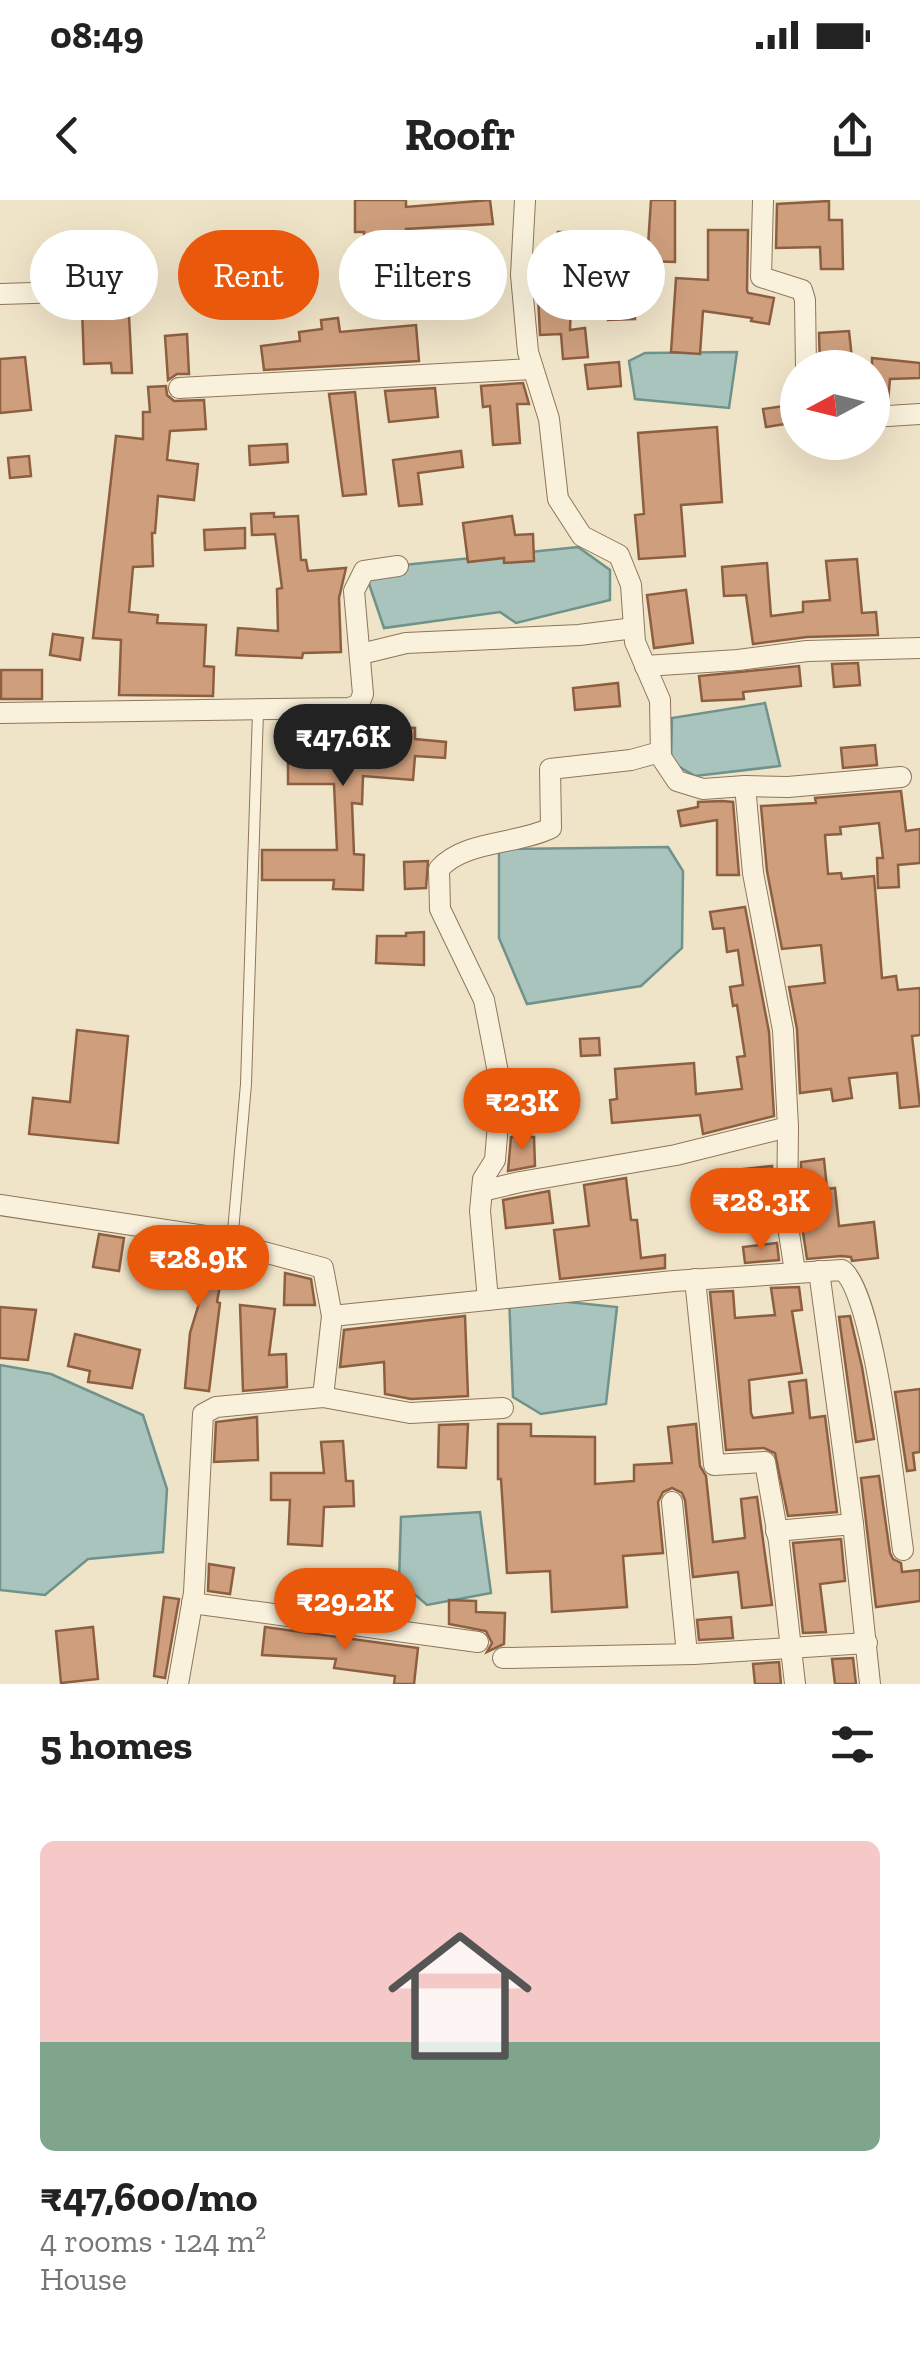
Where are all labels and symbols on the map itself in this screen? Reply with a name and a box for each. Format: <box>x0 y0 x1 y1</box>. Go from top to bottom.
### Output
north arrow <box>780 350 890 460</box>
pin: ₹47.6K <box>262 704 424 789</box>
pin: ₹23K <box>463 1068 581 1153</box>
pin: ₹28.3K <box>680 1168 842 1253</box>
pin: ₹28.9K <box>117 1225 279 1310</box>
pin: ₹29.2K <box>264 1568 426 1653</box>

